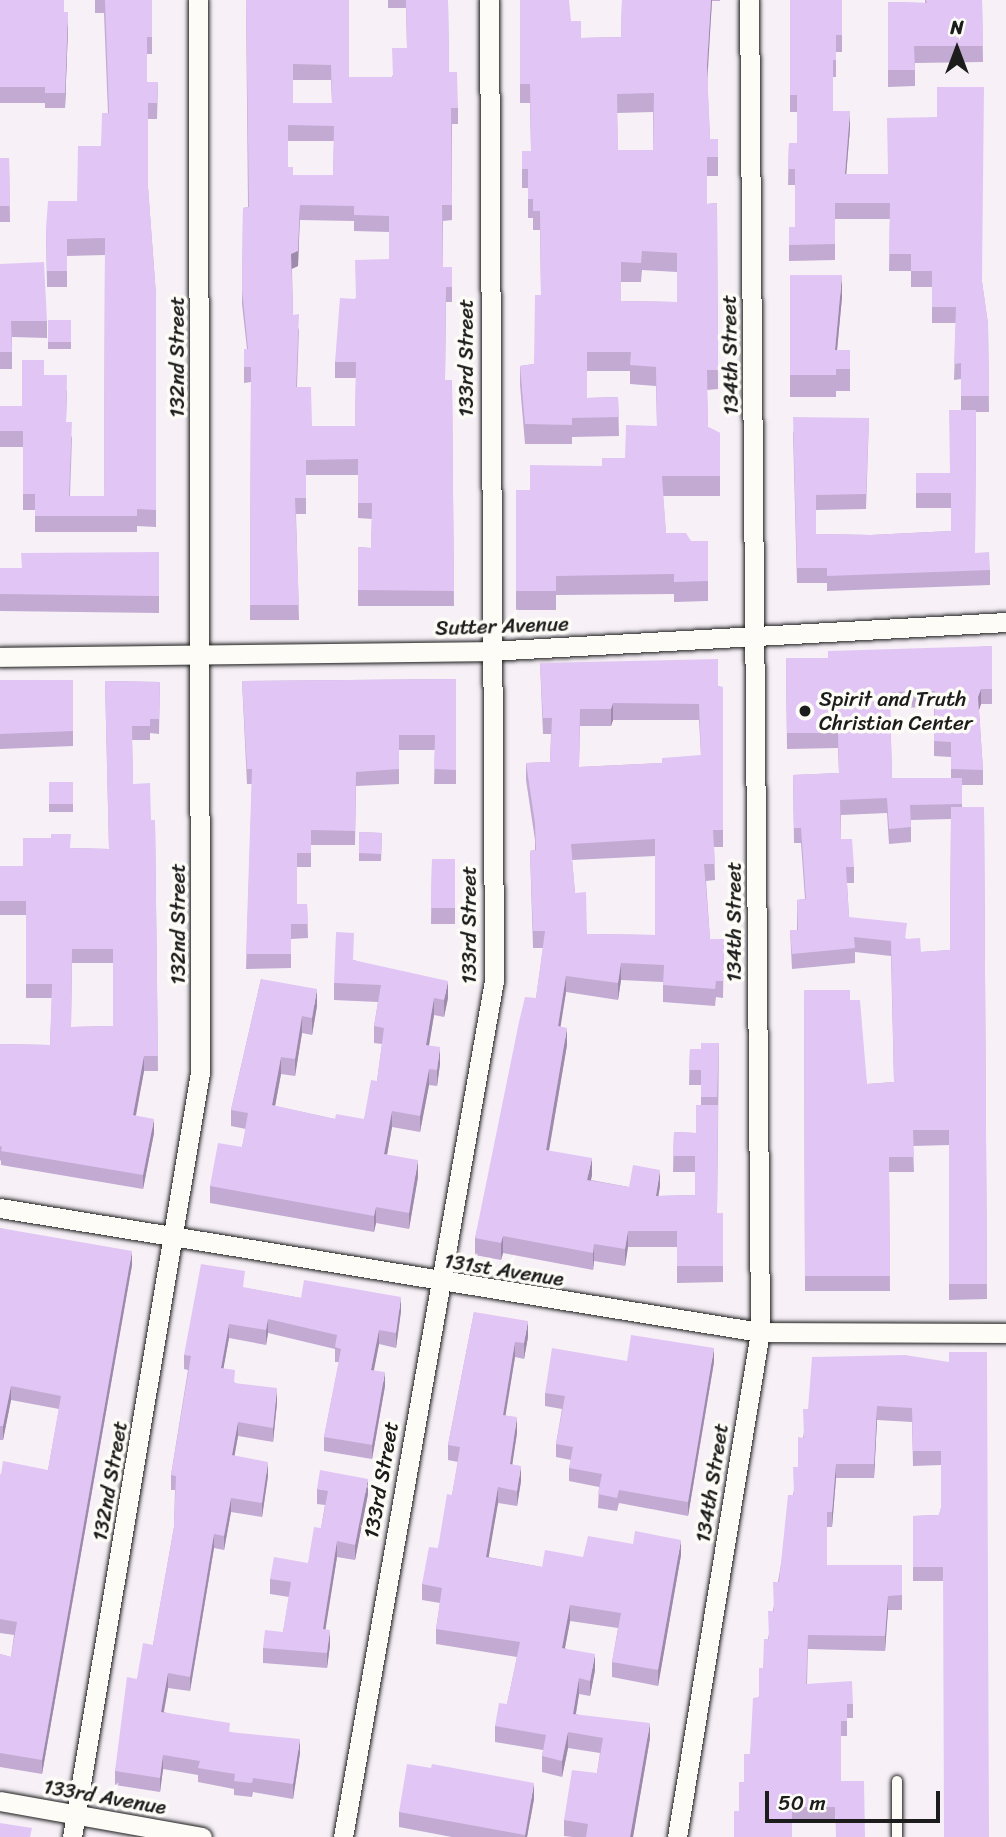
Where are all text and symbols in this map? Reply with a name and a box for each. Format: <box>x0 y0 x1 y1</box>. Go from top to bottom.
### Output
text: N <box>950 11 964 44</box>
north arrow <box>922 14 992 84</box>
street label: 134th Street <box>716 295 744 415</box>
street label: 132nd Street <box>164 296 190 418</box>
street label: 133rd Street <box>453 299 479 417</box>
street label: Sutter Avenue <box>435 611 569 641</box>
place label: Spirit and Truth Christian Center <box>819 686 972 736</box>
marker: Spirit and Truth Christian Center <box>797 703 813 719</box>
street label: 134th Street <box>721 862 747 982</box>
street label: 132nd Street <box>165 863 191 985</box>
street label: 133rd Street <box>456 866 482 984</box>
street label: 131st Avenue <box>442 1248 566 1292</box>
street label: 132nd Street <box>87 1419 133 1543</box>
street label: 133rd Street <box>358 1420 404 1540</box>
street label: 134th Street <box>690 1422 734 1544</box>
street label: 133rd Avenue <box>42 1774 168 1820</box>
scale bar <box>768 1778 943 1822</box>
text: 50 m <box>778 1784 826 1822</box>

